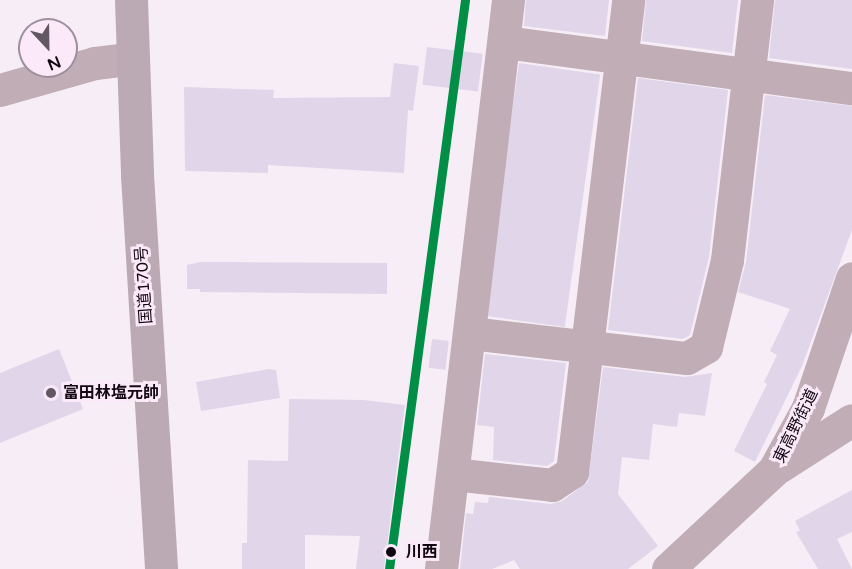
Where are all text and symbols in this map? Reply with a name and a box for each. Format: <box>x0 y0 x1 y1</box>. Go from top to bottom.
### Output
north arrow <box>18 18 78 78</box>
text: N <box>44 51 64 75</box>
street label: 国道170号 <box>132 245 156 325</box>
place label: 富田林塩元帥 <box>63 383 159 403</box>
marker: 富田林塩元帥 <box>44 386 58 400</box>
street label: 東高野街道 <box>770 386 822 466</box>
marker: 川西 <box>381 542 401 562</box>
place label: 川西 <box>406 542 438 562</box>

